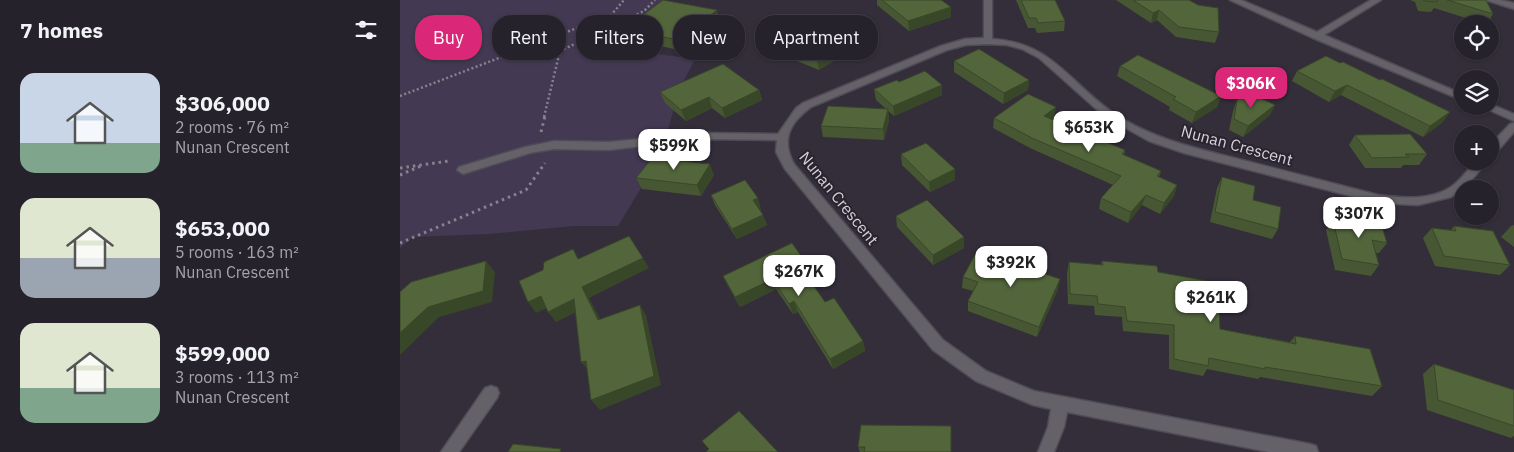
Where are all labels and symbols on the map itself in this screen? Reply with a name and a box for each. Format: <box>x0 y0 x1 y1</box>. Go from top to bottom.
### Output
pin: $306K <box>1216 66 1286 109</box>
pin: $653K <box>1054 110 1124 153</box>
street label: Nunan Crescent <box>1179 121 1295 169</box>
pin: $599K <box>639 128 709 171</box>
street label: Nunan Crescent <box>795 147 883 249</box>
pin: $307K <box>1324 196 1394 239</box>
pin: $392K <box>976 246 1046 288</box>
pin: $267K <box>764 254 834 297</box>
pin: $261K <box>1176 280 1246 323</box>

